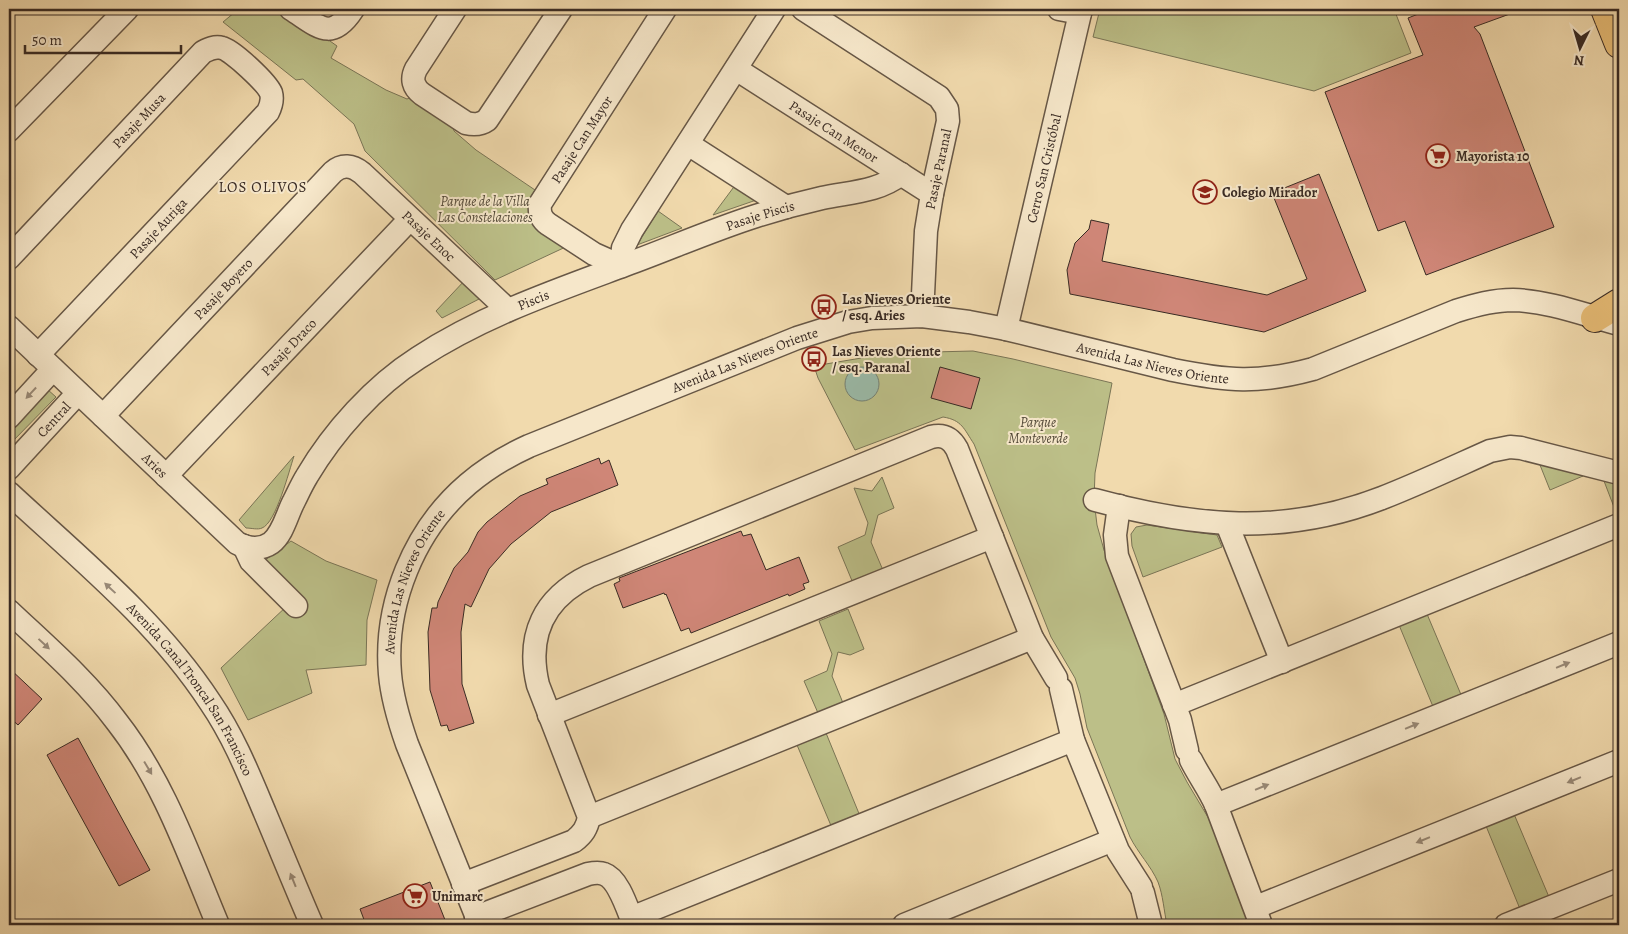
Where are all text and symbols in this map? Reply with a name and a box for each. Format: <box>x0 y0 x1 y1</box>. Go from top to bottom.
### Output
scale bar <box>25 22 181 54</box>
north arrow <box>1556 22 1606 72</box>
text: 50 m <box>32 30 62 50</box>
text: N <box>1573 51 1585 70</box>
street label: Pasaje Musa <box>108 88 170 153</box>
street label: Pasaje Can Mayor <box>547 92 617 187</box>
street label: Pasaje Can Menor <box>785 96 882 168</box>
street label: Cerro San Cristóbal <box>1022 111 1066 225</box>
street label: Pasaje Paranal <box>921 126 956 211</box>
supermarket icon: Mayorista 10 <box>1425 143 1451 169</box>
place label: Mayorista 10 <box>1456 147 1529 166</box>
district label: LOS OLIVOS <box>218 177 308 197</box>
school or university icon: Colegio Mirador <box>1192 179 1218 205</box>
place label: Colegio Mirador <box>1222 183 1317 202</box>
park label: Parque de la Villa Las Constelaciones <box>437 192 533 227</box>
street label: Pasaje Auriga <box>125 193 192 263</box>
street label: Pasaje Piscis <box>723 196 797 236</box>
street label: Pasaje Enoc <box>398 206 460 266</box>
street label: Pasaje Boyero <box>190 254 257 324</box>
street label: Piscis <box>515 285 552 315</box>
place label: Las Nieves Oriente / esq. Aries <box>842 290 951 325</box>
bus stop icon: Las Nieves Oriente / esq. Aries <box>811 294 837 320</box>
street label: Pasaje Draco <box>257 314 321 380</box>
street label: Avenida Las Nieves Oriente <box>668 323 820 398</box>
street label: Avenida Las Nieves Oriente <box>1074 337 1230 389</box>
place label: Las Nieves Oriente / esq. Paranal <box>832 342 941 377</box>
bus stop icon: Las Nieves Oriente / esq. Paranal <box>801 346 827 372</box>
one-way arrow <box>25 387 37 399</box>
street label: Central <box>33 397 76 442</box>
park label: Parque Monteverde <box>1008 413 1068 448</box>
street label: Aries <box>137 448 172 483</box>
street label: Avenida Las Nieves Oriente <box>380 505 450 655</box>
one-way arrow <box>105 582 117 594</box>
street label: Avenida Canal Troncal San Francisco <box>122 598 257 779</box>
one-way arrow <box>38 638 50 650</box>
one-way arrow <box>1556 661 1570 669</box>
one-way arrow <box>1405 722 1420 729</box>
one-way arrow <box>143 762 152 775</box>
one-way arrow <box>1567 776 1581 784</box>
one-way arrow <box>1255 783 1270 791</box>
one-way arrow <box>1415 836 1430 844</box>
one-way arrow <box>289 872 297 887</box>
supermarket icon: Unimarc <box>402 883 428 909</box>
place label: Unimarc <box>432 887 483 906</box>

